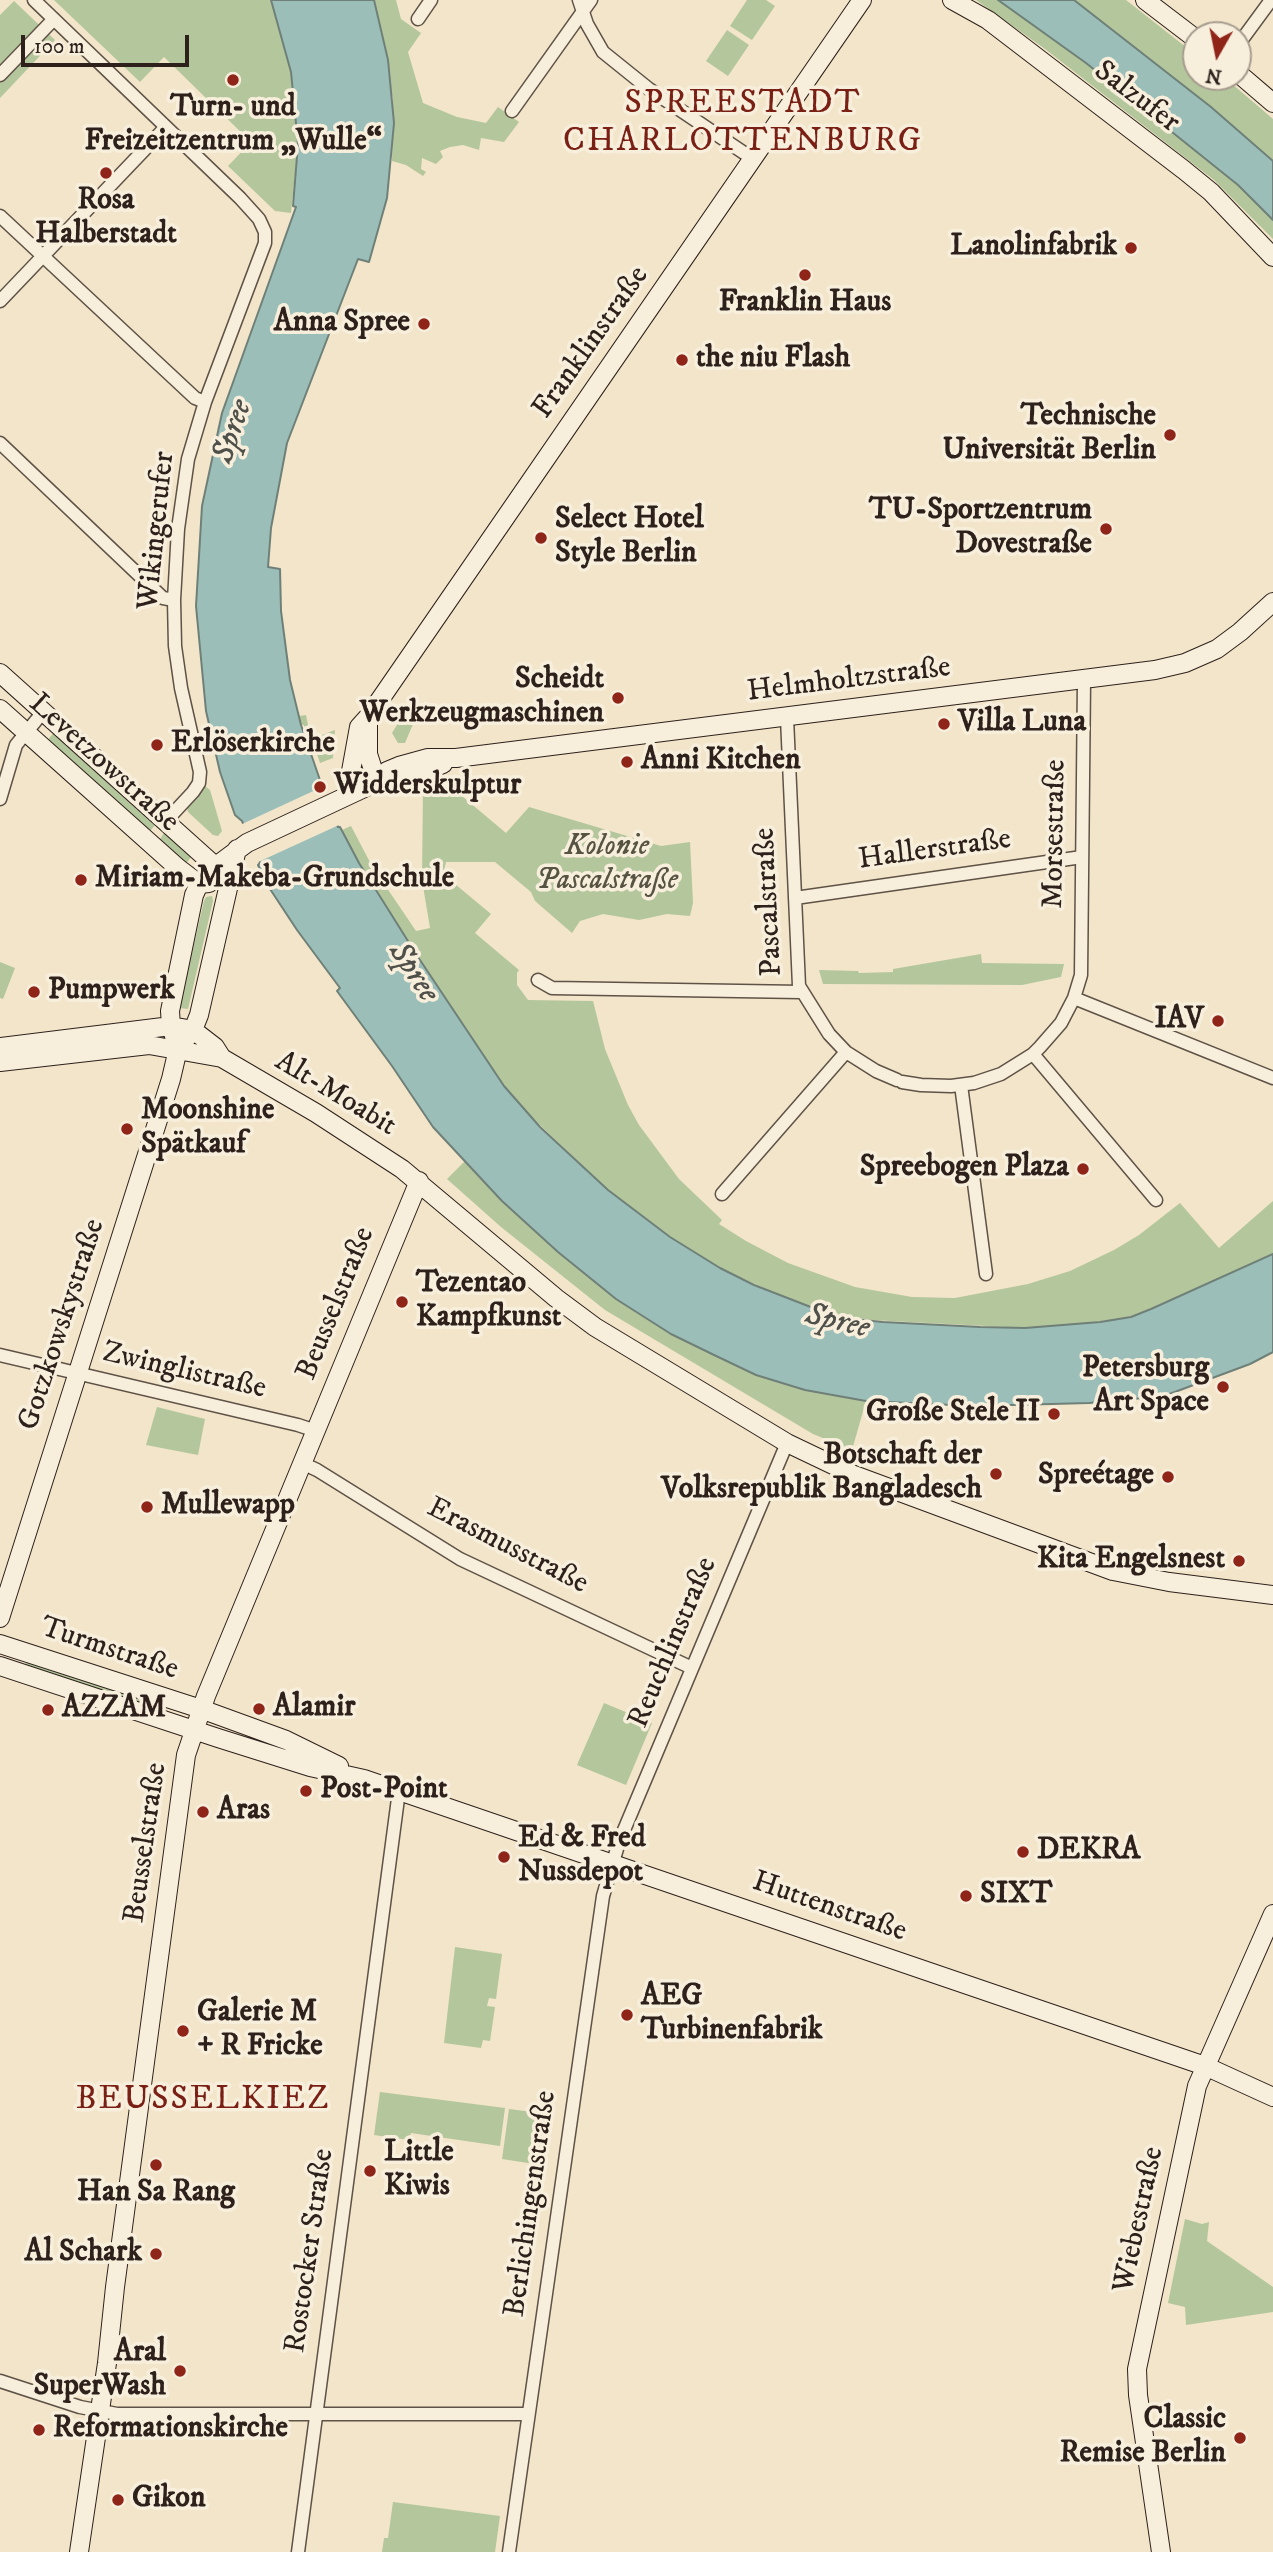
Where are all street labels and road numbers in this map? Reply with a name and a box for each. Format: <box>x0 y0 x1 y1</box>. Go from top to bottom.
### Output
street label: Salzufer <box>1086 54 1186 142</box>
street label: Franklinstraße <box>526 260 658 426</box>
street label: Wikingerufer <box>132 450 184 612</box>
street label: Helmholtzstraße <box>745 651 953 711</box>
street label: Levetzowstraße <box>20 687 186 841</box>
street label: Morsestraße <box>1037 759 1075 909</box>
street label: Hallerstraße <box>856 822 1014 880</box>
street label: Pascalstraße <box>748 827 792 977</box>
street label: Alt-Moabit <box>268 1045 402 1145</box>
street label: Gotzkowskystraße <box>12 1215 114 1435</box>
street label: Beusselstraße <box>290 1222 384 1386</box>
street label: Zwinglistraße <box>99 1336 269 1408</box>
street label: Erasmusstraße <box>420 1491 594 1603</box>
street label: Reuchlinstraße <box>622 1552 726 1734</box>
street label: Turmstraße <box>36 1611 182 1689</box>
street label: Beusselstraße <box>118 1761 176 1925</box>
street label: Huttenstraße <box>747 1865 911 1951</box>
street label: Berlichingenstraße <box>498 2089 566 2319</box>
street label: Wiebestraße <box>1107 2144 1173 2296</box>
street label: Rostocker Straße <box>279 2147 343 2355</box>

